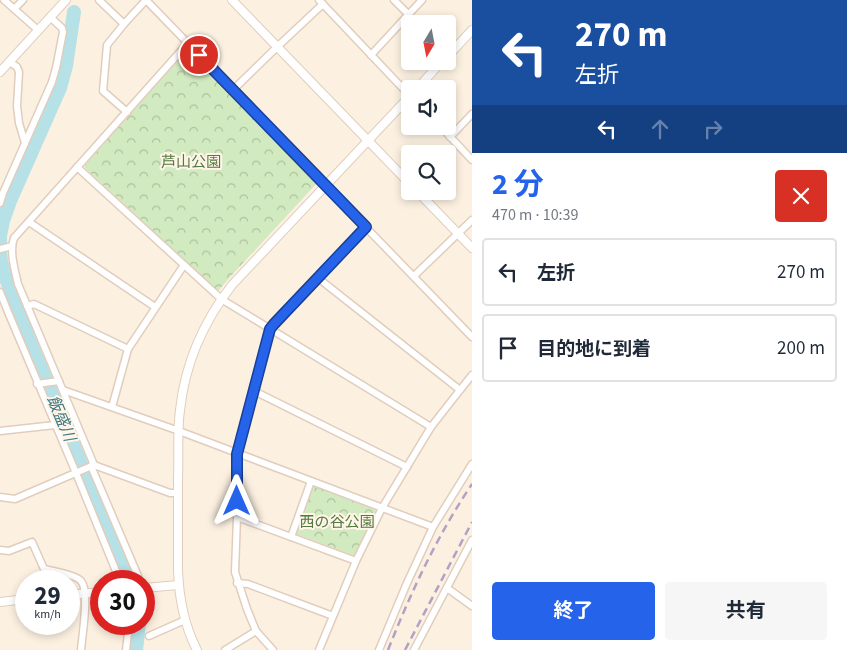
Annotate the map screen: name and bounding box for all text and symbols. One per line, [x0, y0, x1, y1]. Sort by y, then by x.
text: 270 m [575, 10, 667, 60]
north arrow [401, 15, 456, 70]
map controls [401, 15, 456, 200]
icon: left [492, 20, 557, 85]
pin [178, 34, 220, 76]
icon: arrive [185, 41, 213, 69]
text: 左折 [575, 59, 619, 91]
button: sound [401, 80, 456, 135]
icon: left [593, 115, 621, 143]
icon: ahead [646, 115, 674, 143]
icon: right [699, 115, 727, 143]
button: search [401, 145, 456, 200]
park label: 芦山公園 [161, 152, 221, 173]
text: 2 分 [492, 163, 544, 206]
button: close [775, 170, 827, 222]
text: 470 m · 10:39 [492, 204, 579, 226]
icon: left [494, 258, 522, 286]
text: 270 m [777, 259, 825, 286]
text: 左折 [537, 260, 575, 287]
icon: arrive [494, 334, 522, 362]
text: 200 m [777, 335, 825, 362]
text: 目的地に到着 [537, 336, 651, 363]
water label: 飯盛川 [42, 392, 81, 447]
position arrow [210, 474, 262, 526]
park label: 西の谷公園 [299, 512, 375, 533]
speed limit sign: 30 [90, 570, 155, 635]
text: 29 [34, 578, 61, 614]
button: 終了 [492, 582, 655, 640]
button: 共有 [665, 582, 827, 640]
text: km/h [34, 606, 61, 623]

